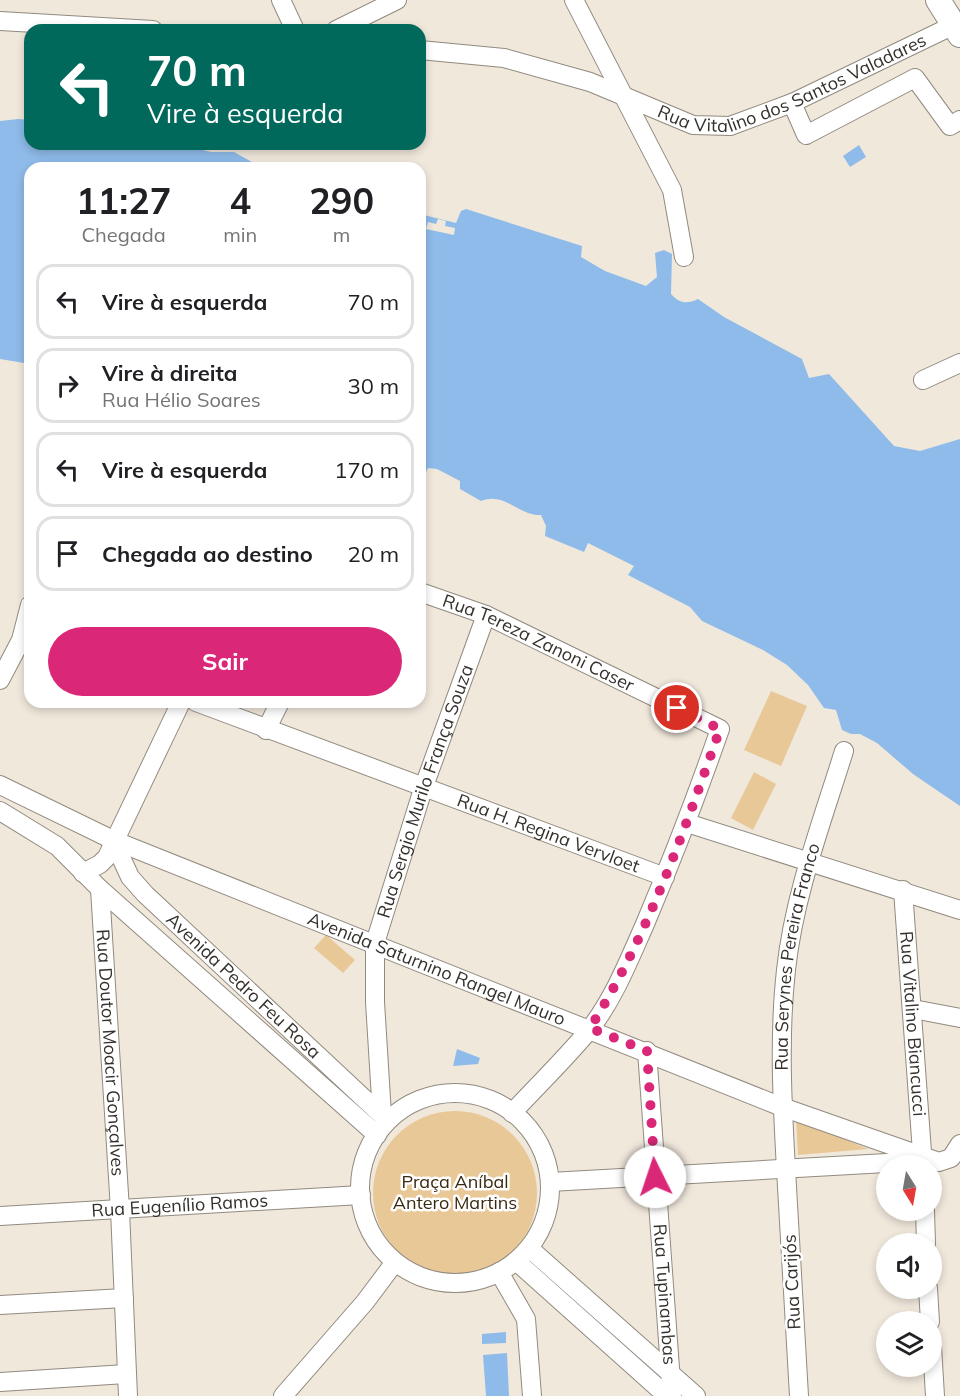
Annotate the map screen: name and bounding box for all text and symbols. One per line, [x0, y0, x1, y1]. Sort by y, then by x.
street label: Rua Vitalino dos Santos Valadares [654, 28, 930, 137]
text: 70 m [147, 44, 247, 97]
icon: left [48, 48, 126, 126]
text: Vire à esquerda [147, 96, 343, 130]
text: 11:27 [76, 178, 171, 223]
text: 4 [229, 178, 251, 223]
text: 290 [309, 178, 374, 223]
text: Chegada [81, 222, 166, 247]
text: min [223, 222, 257, 247]
text: m [333, 222, 350, 247]
icon: left [51, 285, 84, 318]
text: Vire à esquerda [102, 288, 267, 316]
text: 70 m [348, 288, 399, 316]
text: Vire à direita [102, 359, 237, 387]
icon: right [51, 369, 84, 402]
text: 30 m [348, 372, 399, 400]
text: Rua Hélio Soares [102, 387, 261, 412]
icon: left [51, 453, 84, 486]
text: Vire à esquerda [102, 456, 267, 484]
text: 170 m [334, 456, 399, 484]
icon: arrive [51, 537, 84, 570]
text: Chegada ao destino [102, 540, 313, 568]
text: 20 m [348, 540, 399, 568]
street label: Rua Tereza Zanoni Caser [440, 589, 639, 697]
button: Sair [48, 627, 402, 696]
street label: Rua Sergio Murilo França Souza [372, 661, 478, 921]
pin [651, 682, 702, 733]
icon: arrive [660, 691, 693, 724]
street label: Rua H. Regina Vervloet [454, 788, 643, 877]
street label: Rua Serynes Pereira Franco [770, 840, 825, 1071]
street label: Avenida Saturnino Rangel Mauro [304, 907, 569, 1030]
street label: Avenida Pedro Feu Rosa [162, 908, 326, 1063]
street label: Rua Doutor Moacir Gonçalves [92, 928, 130, 1177]
street label: Rua Vitalino Biancucci [895, 930, 931, 1117]
position arrow [623, 1145, 687, 1209]
north arrow [876, 1155, 942, 1221]
map controls [876, 1155, 942, 1377]
park label: Praça Aníbal Antero Martins [393, 1170, 517, 1214]
street label: Rua Eugenílio Ramos [91, 1188, 269, 1222]
street label: Rua Tupinambas [649, 1223, 682, 1366]
button: sound [876, 1233, 942, 1299]
street label: Rua Carijós [778, 1234, 805, 1330]
button: layers [876, 1311, 942, 1377]

